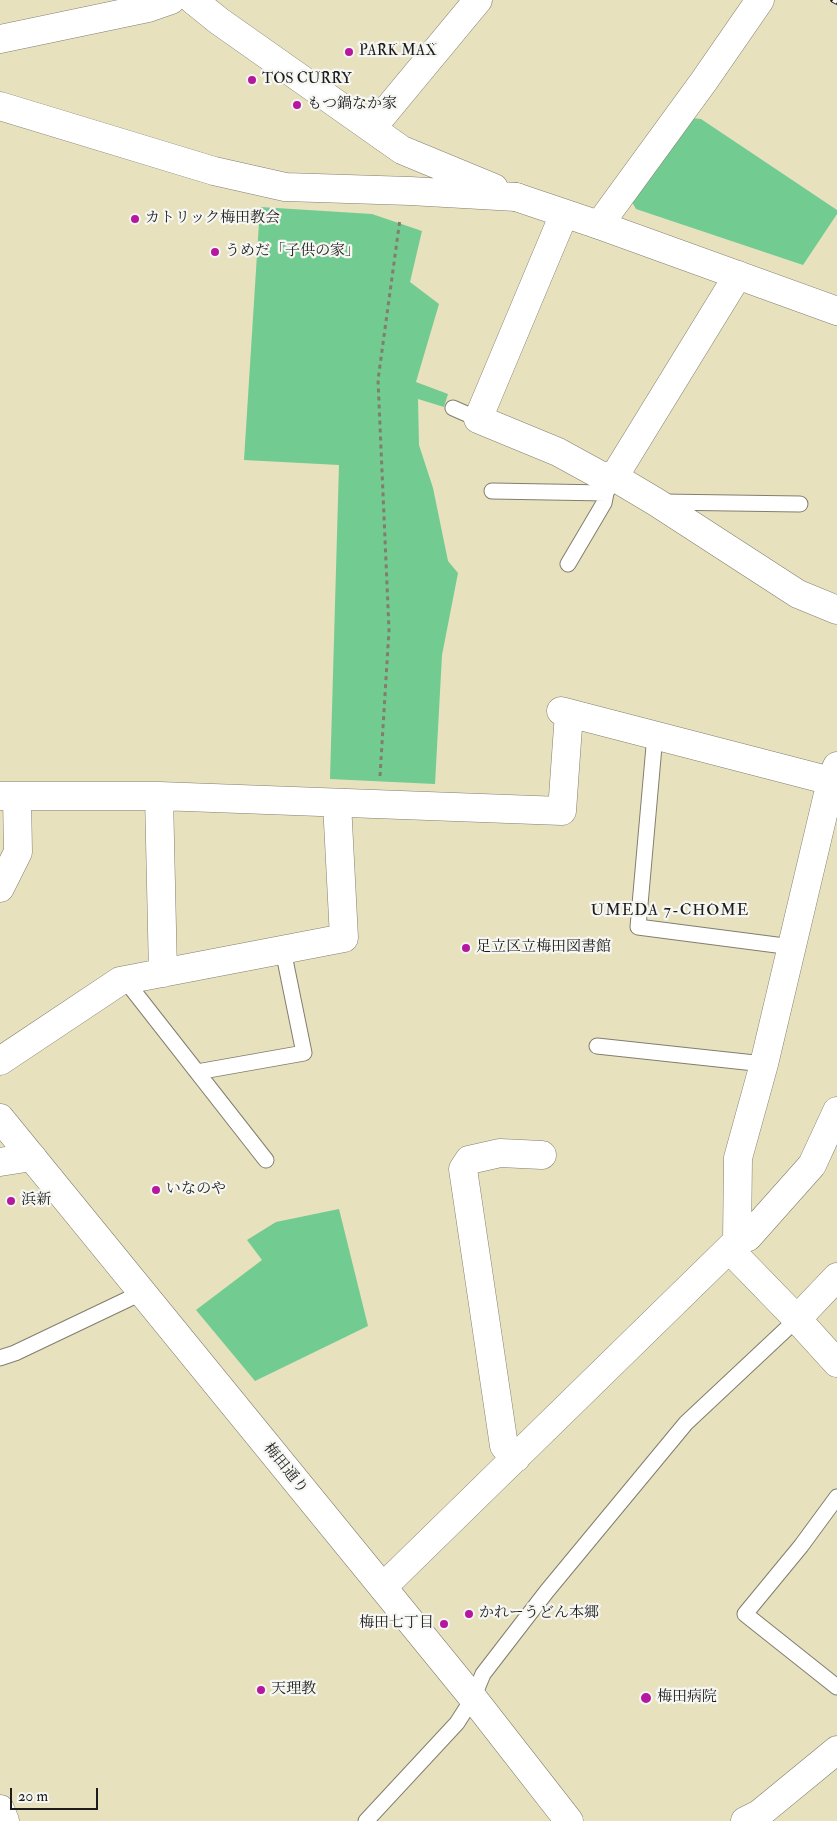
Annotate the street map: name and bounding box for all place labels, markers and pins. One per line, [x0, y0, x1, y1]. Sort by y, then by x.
place label: PARK MAX [359, 43, 437, 61]
marker: PARK MAX [343, 46, 355, 58]
place label: TOS CURRY [262, 71, 352, 89]
marker: TOS CURRY [246, 74, 258, 86]
place label: もつ鍋なか家 [307, 96, 397, 114]
marker: もつ鍋なか家 [291, 99, 303, 111]
place label: カトリック梅田教会 [145, 210, 280, 228]
marker: カトリック梅田教会 [129, 213, 141, 225]
place label: うめだ「子供の家」 [225, 243, 360, 261]
marker: うめだ「子供の家」 [209, 246, 221, 258]
place label: 足立区立梅田図書館 [476, 939, 611, 957]
marker: 足立区立梅田図書館 [460, 942, 472, 954]
place label: いなのや [166, 1181, 226, 1199]
marker: いなのや [150, 1184, 162, 1196]
place label: 浜新 [21, 1192, 51, 1210]
marker: 浜新 [5, 1195, 17, 1207]
place label: かれーうどん本郷 [479, 1605, 599, 1623]
marker: かれーうどん本郷 [463, 1608, 475, 1620]
place label: 梅田七丁目 [359, 1615, 434, 1633]
marker: 梅田七丁目 [438, 1618, 450, 1630]
place label: 天理教 [271, 1681, 316, 1699]
marker: 天理教 [255, 1684, 267, 1696]
place label: 梅田病院 [657, 1689, 717, 1707]
marker: 梅田病院 [639, 1691, 653, 1705]

